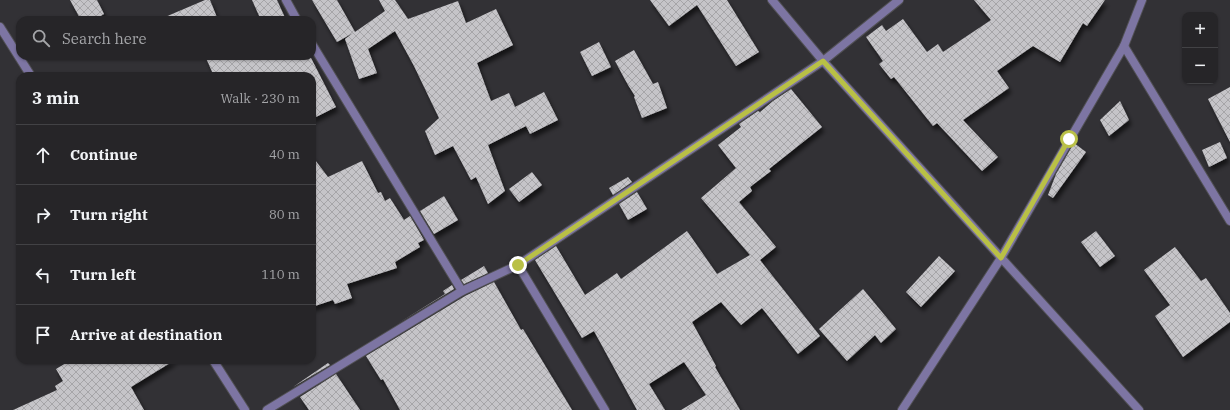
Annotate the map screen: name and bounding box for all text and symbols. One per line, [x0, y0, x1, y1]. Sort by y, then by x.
map controls [1182, 12, 1218, 84]
button: + [1182, 12, 1218, 48]
search box [16, 16, 316, 60]
icon: search [30, 27, 52, 49]
text: Search here [62, 29, 147, 48]
button: − [1182, 48, 1218, 84]
text: 3 min [32, 87, 80, 109]
text: Walk · 230 m [221, 90, 300, 107]
route start [1060, 130, 1078, 148]
icon: ahead [32, 144, 54, 166]
text: Continue [70, 145, 137, 164]
text: 40 m [269, 146, 300, 163]
icon: right [32, 204, 54, 226]
text: Turn right [70, 205, 148, 224]
text: 80 m [269, 206, 300, 223]
route end [509, 256, 527, 274]
icon: left [32, 264, 54, 286]
text: Turn left [70, 265, 136, 284]
text: 110 m [261, 266, 300, 283]
icon: arrive [32, 324, 54, 346]
text: Arrive at destination [70, 325, 222, 344]

